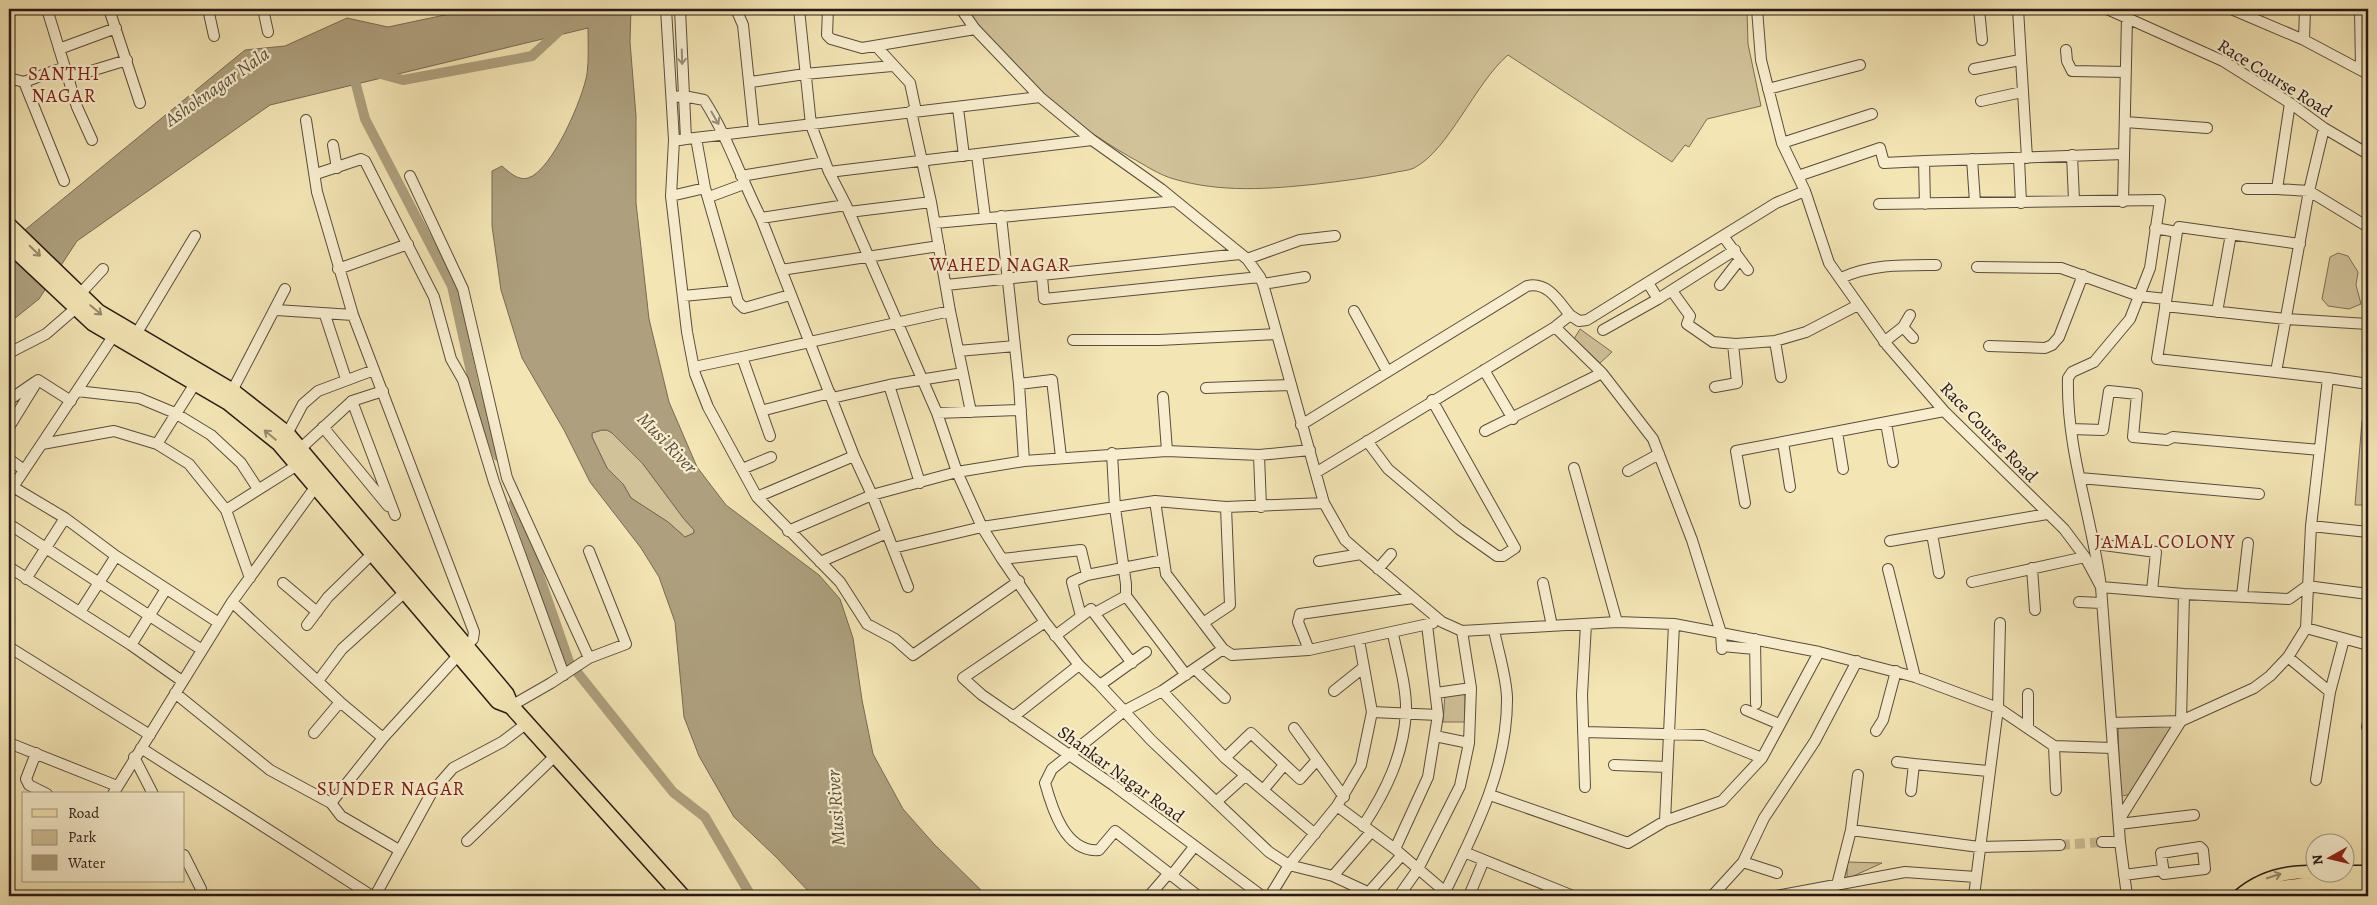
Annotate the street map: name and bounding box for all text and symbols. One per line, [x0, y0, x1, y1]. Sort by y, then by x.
street label: Race Course Road [2213, 33, 2337, 123]
water label: Ashoknagar Nala [158, 41, 275, 133]
one-way arrow [678, 49, 687, 65]
district label: SANTHI NAGAR [28, 61, 100, 109]
one-way arrow [711, 111, 721, 125]
one-way arrow [28, 245, 41, 257]
district label: WAHED NAGAR [928, 252, 1071, 278]
one-way arrow [89, 304, 102, 315]
street label: Race Course Road [1935, 377, 2043, 488]
water label: Musi River [631, 407, 704, 480]
one-way arrow [264, 430, 277, 441]
district label: JAMAL COLONY [2094, 529, 2236, 555]
street label: Shankar Nagar Road [1053, 720, 1189, 828]
water label: Musi River [820, 768, 852, 847]
district label: SUNDER NAGAR [317, 776, 465, 802]
legend [22, 792, 185, 882]
text: Road [68, 803, 100, 823]
text: Park [68, 827, 97, 847]
north arrow [2304, 832, 2354, 882]
text: Water [67, 853, 105, 873]
text: N [2308, 853, 2328, 866]
one-way arrow [2266, 871, 2282, 881]

